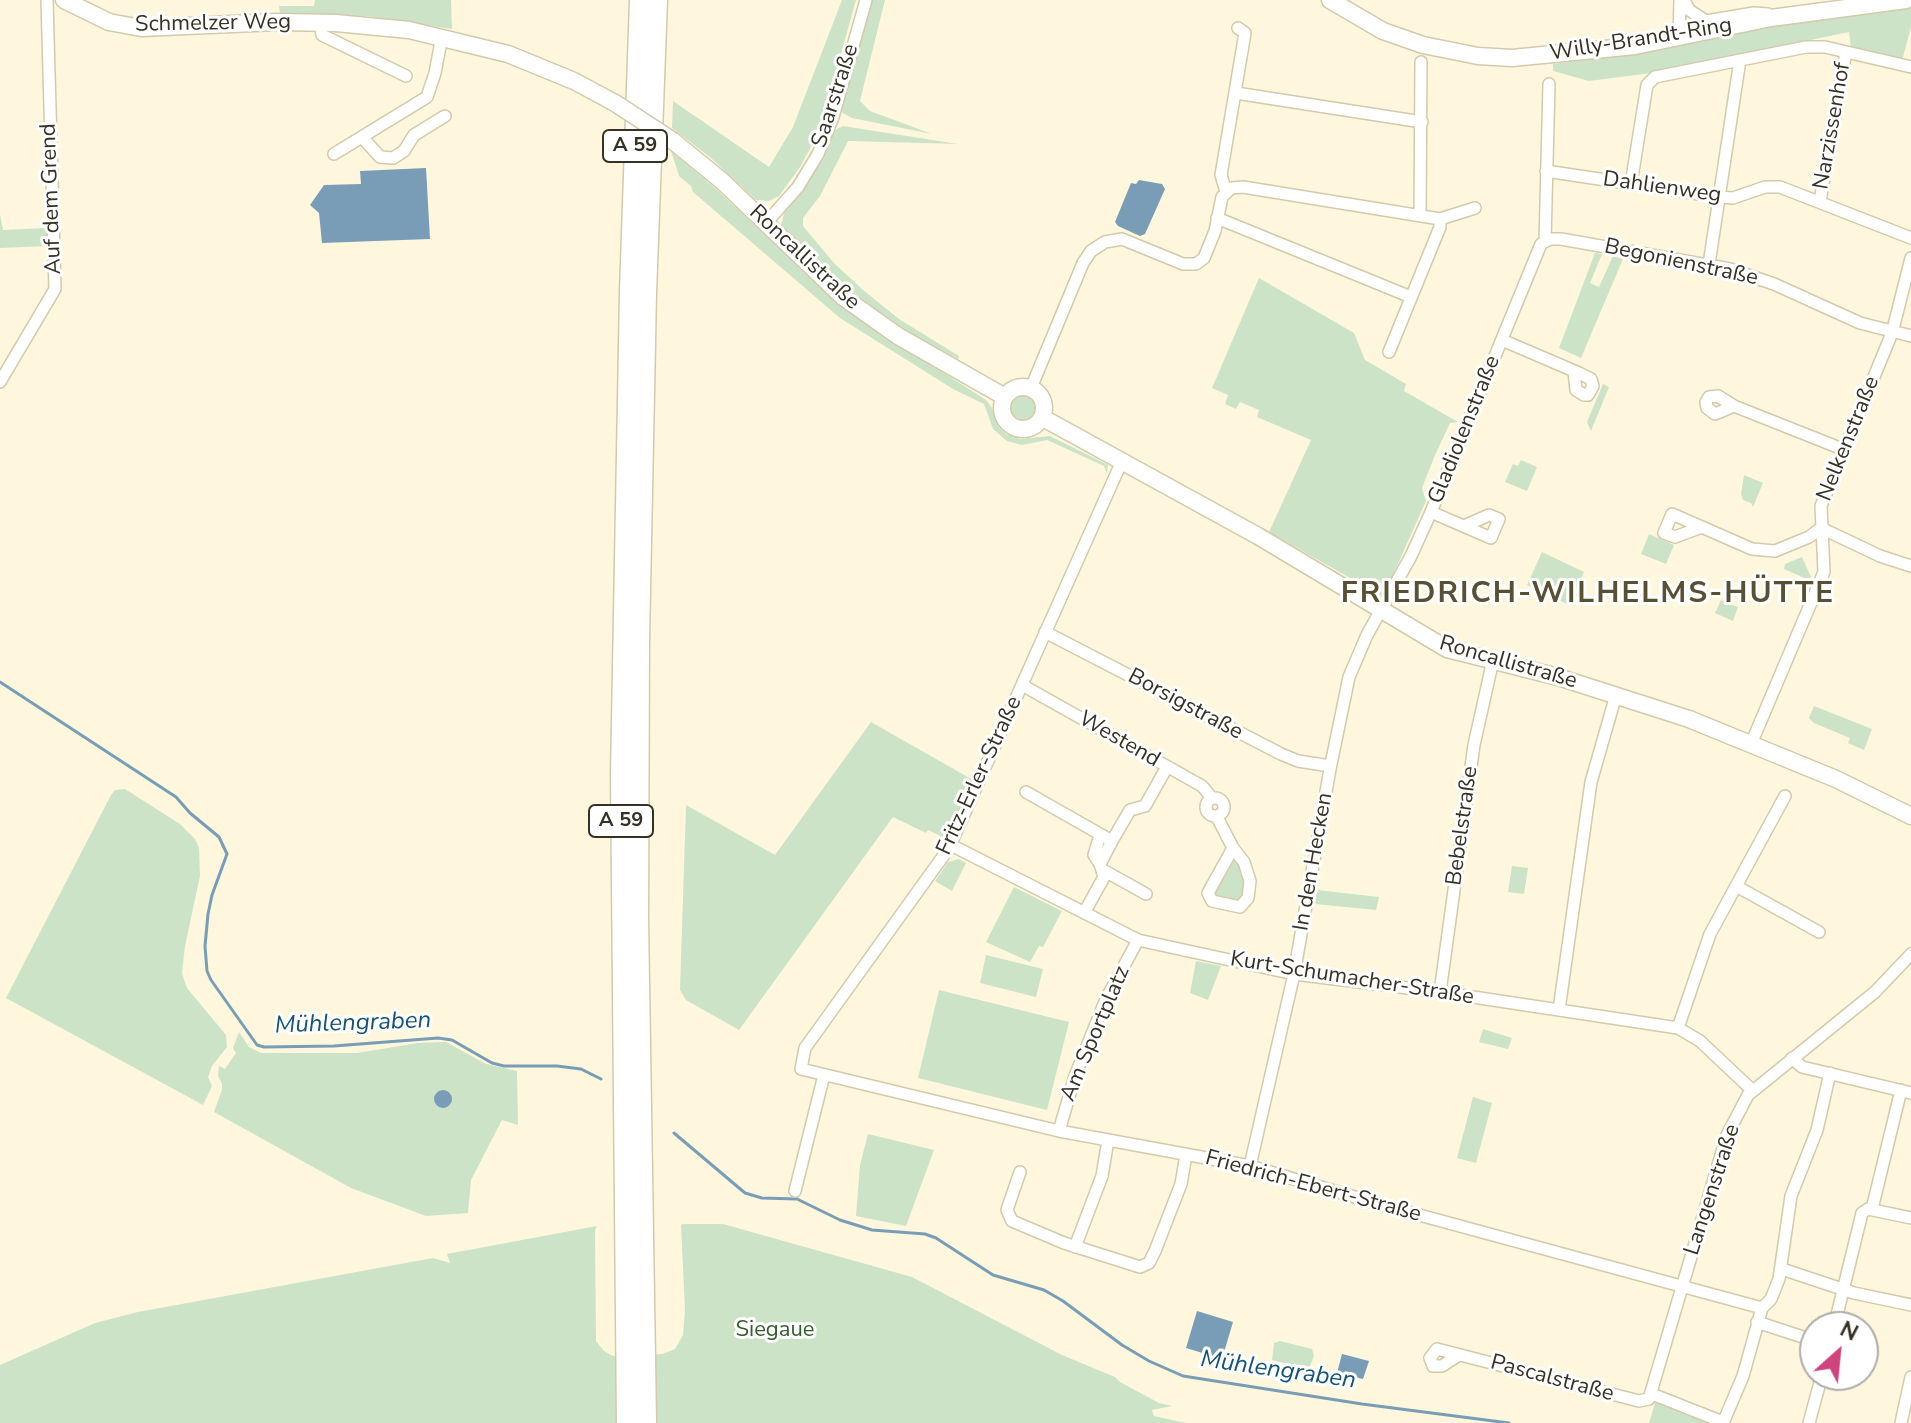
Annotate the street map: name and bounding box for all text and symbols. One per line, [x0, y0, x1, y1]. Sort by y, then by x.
street label: Schmelzer Weg [135, 9, 291, 39]
street label: Willy-Brandt-Ring [1548, 13, 1734, 67]
street label: Saarstraße [807, 41, 865, 151]
street label: Narzissenhof [1809, 60, 1857, 192]
street label: Auf dem Grend [36, 123, 68, 275]
road number: A 59 [603, 130, 667, 162]
street label: Dahlienweg [1601, 167, 1723, 209]
street label: Roncallistraße [743, 200, 865, 316]
street label: Begonienstraße [1602, 234, 1760, 292]
street label: Gladiolenstraße [1423, 352, 1507, 508]
street label: Nelkenstraße [1812, 373, 1886, 505]
district label: FRIEDRICH-WILHELMS-HÜTTE [1341, 577, 1835, 613]
street label: Roncallistraße [1436, 631, 1580, 695]
street label: Borsigstraße [1123, 664, 1247, 746]
street label: Fritz-Erler-Straße [932, 692, 1028, 860]
street label: Westend [1074, 706, 1164, 774]
street label: Bebelstraße [1442, 765, 1484, 887]
street label: In den Hecken [1289, 791, 1339, 933]
road number: A 59 [589, 805, 653, 837]
street label: Kurt-Schumacher-Straße [1228, 947, 1476, 1011]
street label: Am Sportplatz [1056, 962, 1136, 1106]
water label: Mühlengraben [274, 1007, 432, 1041]
street label: Langenstraße [1679, 1121, 1747, 1259]
street label: Friedrich-Ebert-Straße [1202, 1145, 1424, 1229]
north arrow [1799, 1311, 1879, 1391]
text: N [1835, 1314, 1863, 1349]
park label: Siegaue [736, 1318, 814, 1344]
water label: Mühlengraben [1198, 1346, 1358, 1396]
street label: Pascalstraße [1487, 1350, 1617, 1408]

